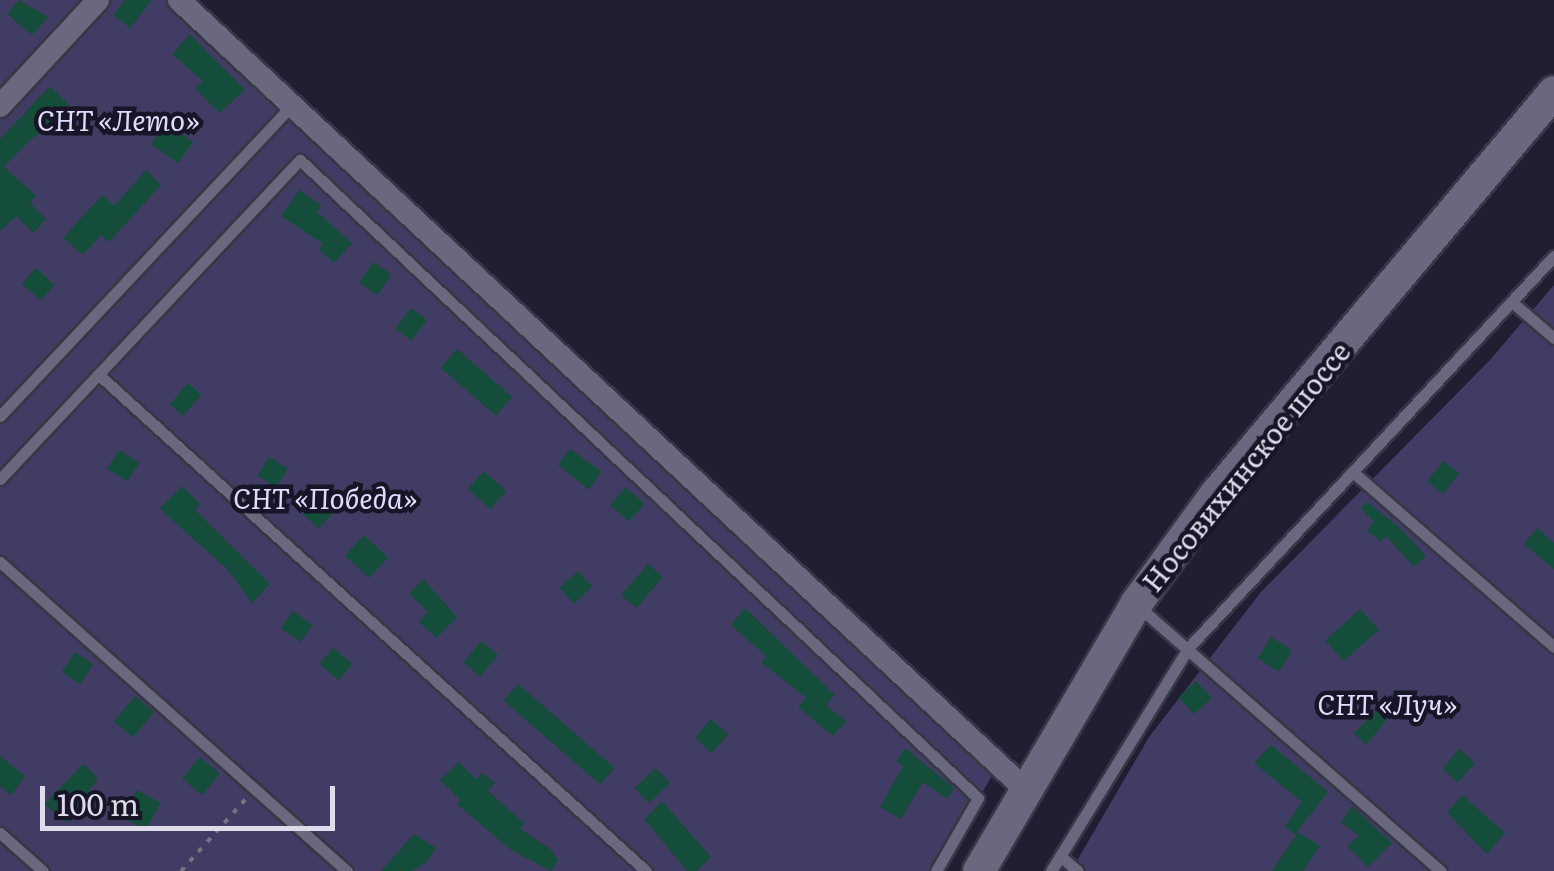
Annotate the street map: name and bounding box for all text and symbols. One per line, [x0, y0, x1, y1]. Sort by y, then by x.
park label: СНТ «Лето» [37, 102, 199, 136]
street label: Носовихинское шоссе [1134, 335, 1356, 597]
park label: СНТ «Победа» [233, 480, 417, 514]
park label: СНТ «Луч» [1317, 686, 1457, 720]
scale bar [45, 766, 340, 828]
text: 100 m [57, 781, 139, 825]

